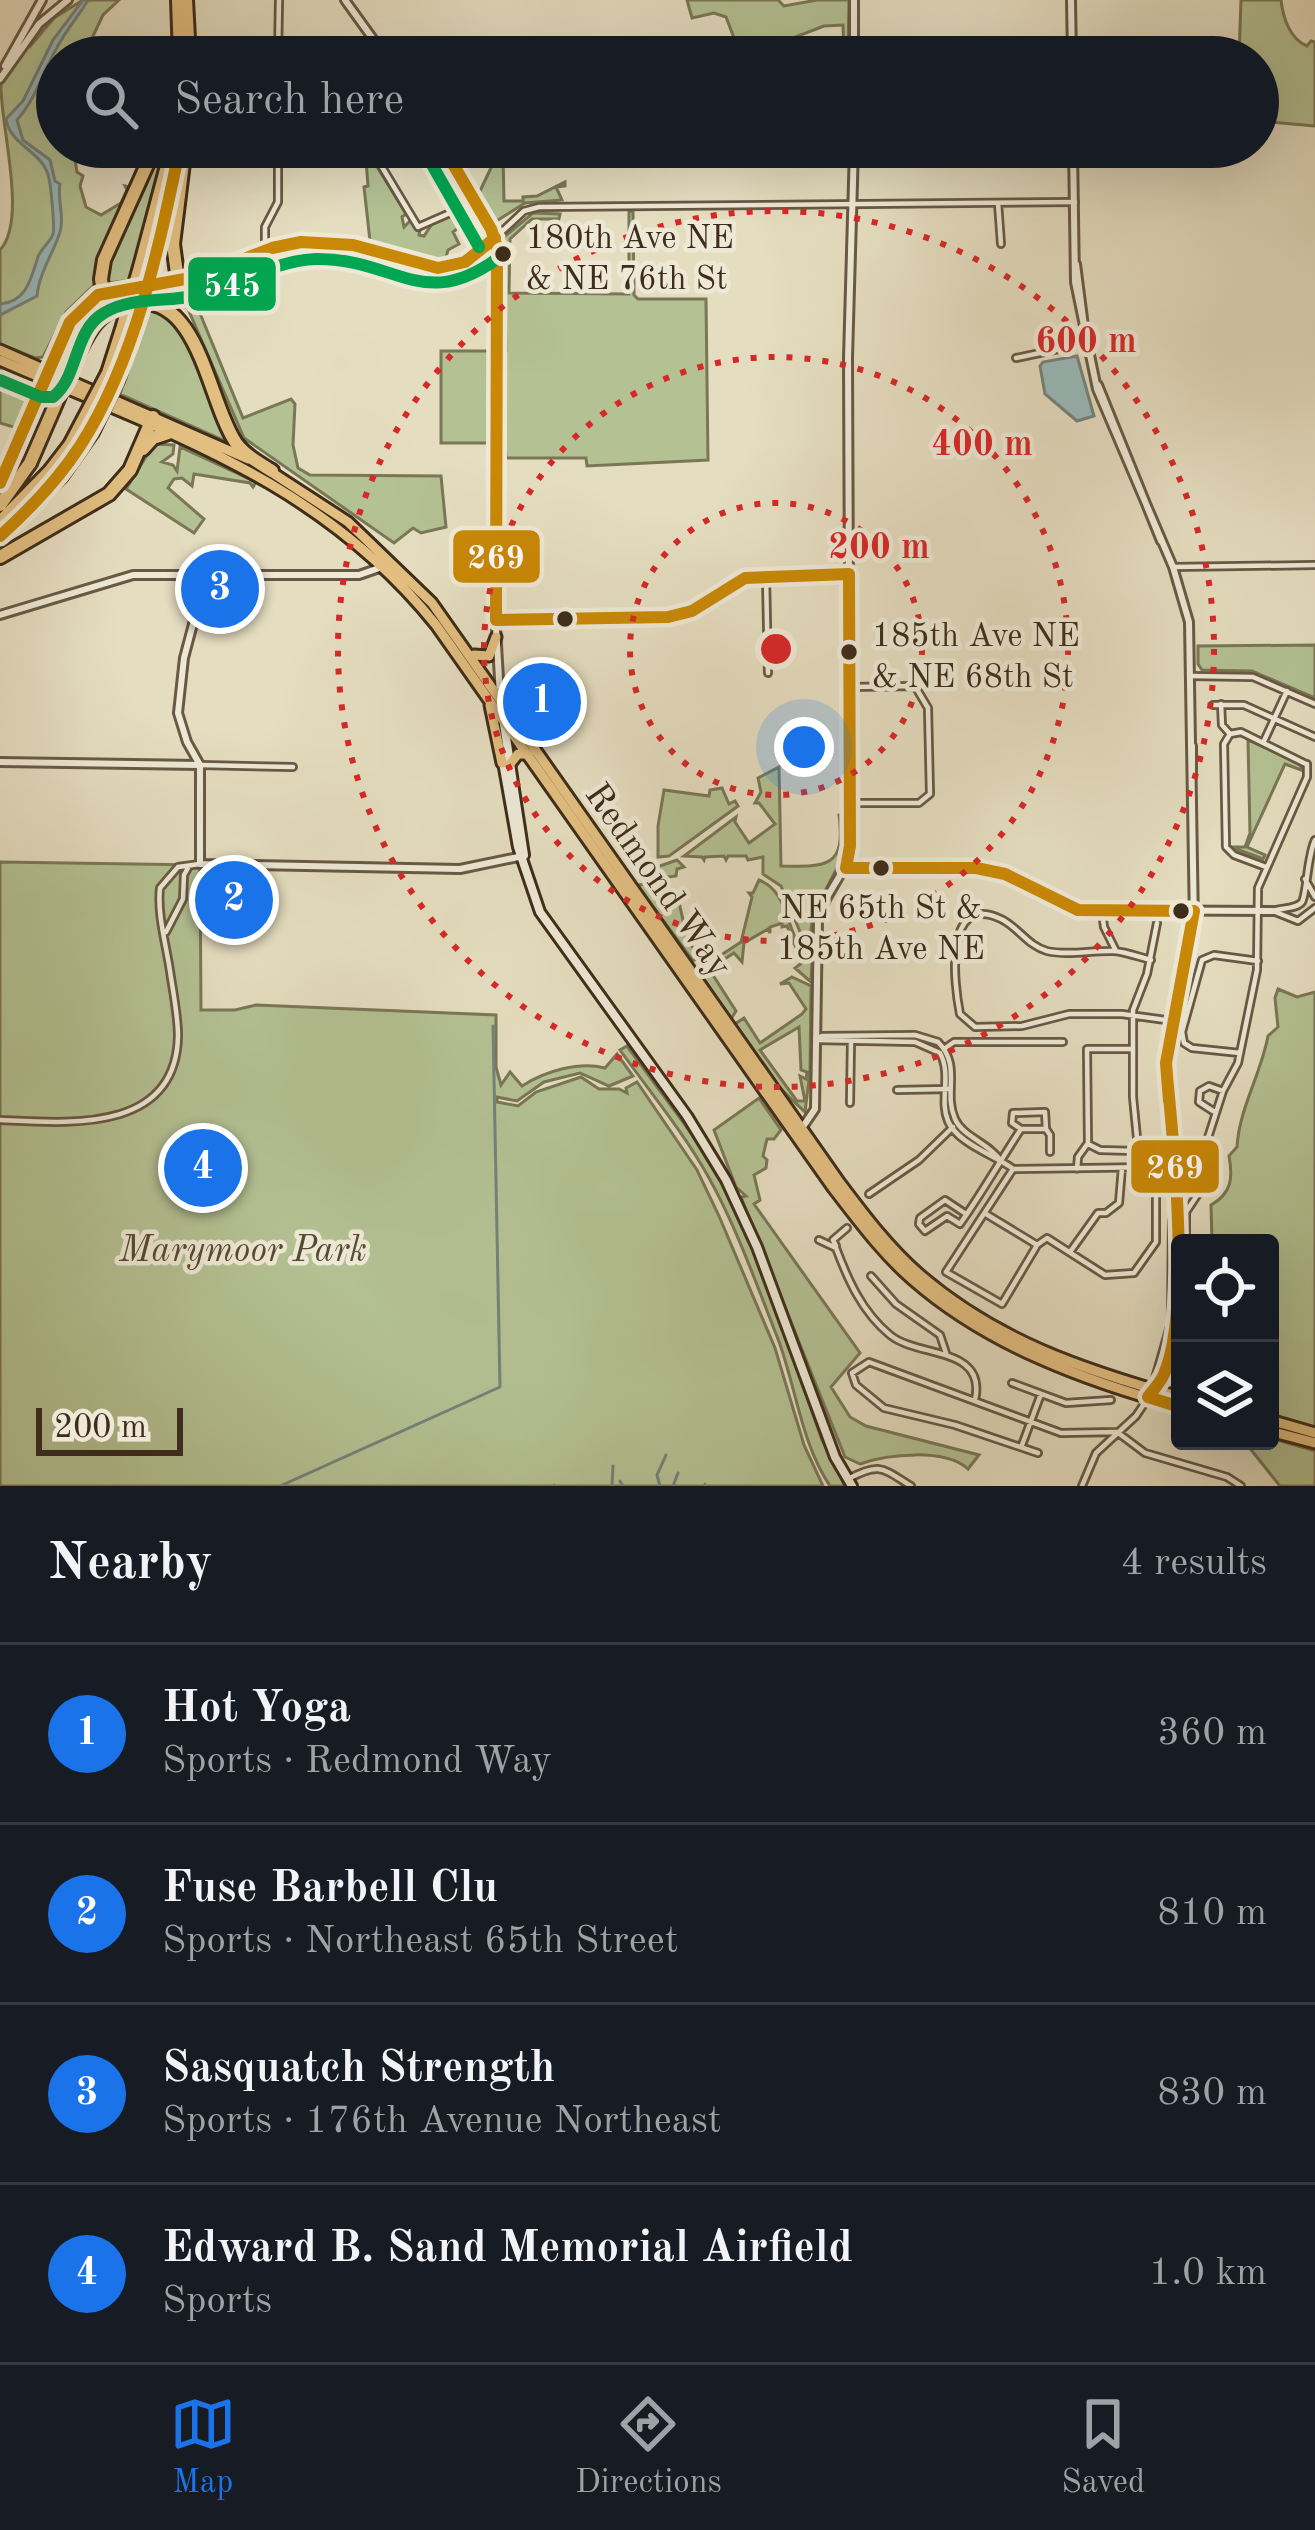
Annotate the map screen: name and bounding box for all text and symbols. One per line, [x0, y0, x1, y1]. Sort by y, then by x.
search box [36, 36, 1279, 168]
icon: search [78, 69, 144, 135]
text: Search here [174, 79, 404, 124]
place label: 180th Ave NE & NE 76th St [526, 223, 734, 297]
marker: 180th Ave NE & NE 76th St [492, 243, 514, 265]
line badge: 545 [186, 255, 278, 313]
text: 545 [203, 271, 261, 304]
text: 600 m [1035, 325, 1137, 361]
text: 400 m [931, 428, 1033, 464]
line badge: 269 [451, 528, 542, 585]
text: 200 m [828, 531, 930, 567]
text: 269 [467, 543, 525, 576]
pin: 3 [181, 544, 259, 634]
unlabelled marker [554, 608, 576, 630]
place label: 185th Ave NE & NE 68th St [872, 621, 1080, 695]
centre of rings [755, 628, 797, 670]
marker: 185th Ave NE & NE 68th St [838, 641, 860, 663]
pin: 1 [503, 657, 581, 747]
your location [774, 717, 834, 777]
street label: Redmond Way [577, 778, 737, 985]
pin: 2 [195, 855, 273, 945]
marker: NE 65th St & 185th Ave NE [870, 857, 892, 879]
place label: NE 65th St & 185th Ave NE [777, 893, 985, 967]
unlabelled marker [1170, 900, 1192, 922]
pin: 4 [164, 1123, 242, 1213]
line badge: 269 [1129, 1138, 1221, 1195]
text: 269 [1146, 1153, 1204, 1186]
park label: Marymoor Park [118, 1234, 367, 1270]
map controls [1171, 1234, 1279, 1450]
button: locate [1171, 1234, 1279, 1342]
button: layers [1171, 1342, 1279, 1450]
scale bar [36, 1402, 183, 1455]
text: 200 m [54, 1412, 147, 1445]
text: Nearby [48, 1539, 213, 1590]
text: 4 results [1121, 1544, 1267, 1583]
text: Hot Yoga [162, 1687, 351, 1732]
text: 1 [76, 1714, 98, 1753]
text: 360 m [1157, 1714, 1267, 1753]
text: Sports · Redmond Way [162, 1742, 552, 1781]
text: Fuse Barbell Clu [162, 1867, 498, 1912]
text: 2 [76, 1894, 98, 1933]
text: 810 m [1157, 1894, 1267, 1933]
text: Sports · Northeast 65th Street [162, 1922, 678, 1961]
text: Sasquatch Strength [162, 2047, 555, 2092]
text: 3 [76, 2074, 98, 2113]
text: 830 m [1157, 2074, 1267, 2113]
text: Sports · 176th Avenue Northeast [162, 2102, 722, 2141]
text: Edward B. Sand Memorial Airfield [162, 2227, 853, 2272]
text: 4 [76, 2254, 98, 2293]
text: 1.0 km [1149, 2254, 1267, 2293]
text: Sports [162, 2282, 272, 2321]
tab: Map [170, 2391, 236, 2504]
tab: Directions [575, 2391, 722, 2504]
tab: Saved [1061, 2391, 1145, 2504]

